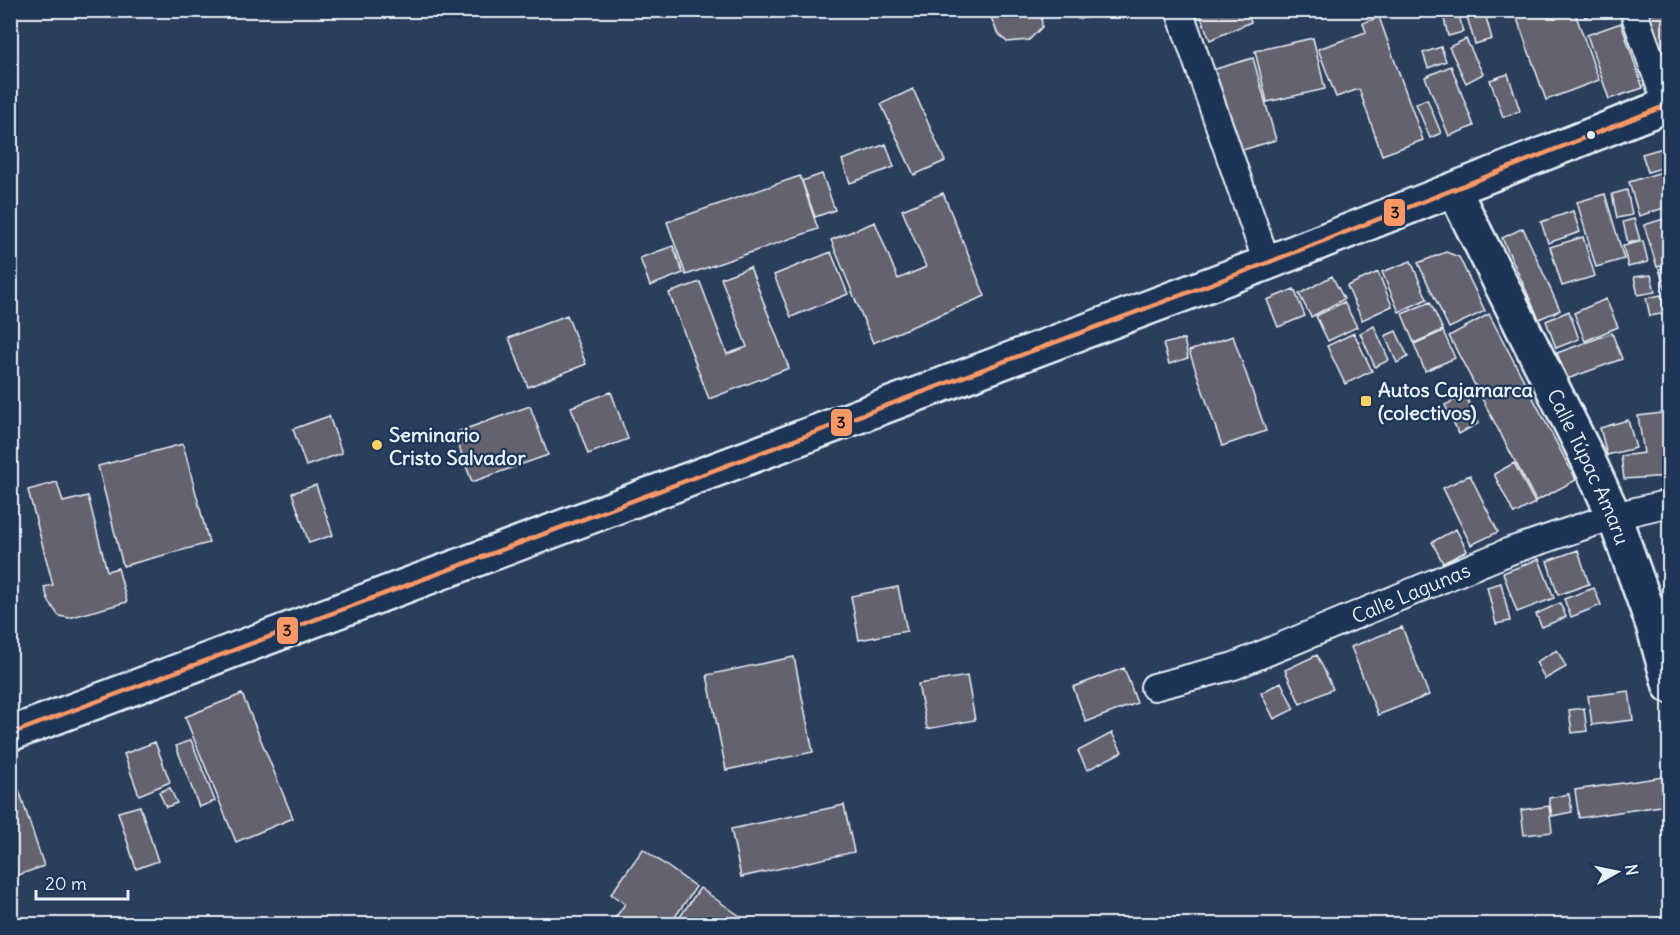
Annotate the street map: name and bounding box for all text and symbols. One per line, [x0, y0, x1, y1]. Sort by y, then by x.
unlabelled marker [1585, 129, 1597, 141]
line badge: 3 [1383, 198, 1406, 227]
text: 3 [1390, 202, 1400, 222]
place label: Autos Cajamarca (colectivos) [1378, 377, 1534, 425]
street label: Calle Túpac Amaru [1542, 384, 1636, 548]
marker: Autos Cajamarca (colectivos) [1359, 394, 1373, 408]
line badge: 3 [830, 408, 853, 437]
text: 3 [836, 412, 846, 432]
place label: Seminario Cristo Salvador [389, 422, 526, 470]
marker: Seminario Cristo Salvador [370, 438, 384, 452]
street label: Calle Lagunas [1348, 557, 1474, 628]
line badge: 3 [276, 616, 299, 645]
text: 3 [282, 620, 292, 640]
north arrow [1587, 842, 1647, 902]
scale bar [36, 863, 128, 901]
text: N [1621, 863, 1643, 877]
text: 20 m [45, 872, 87, 895]

